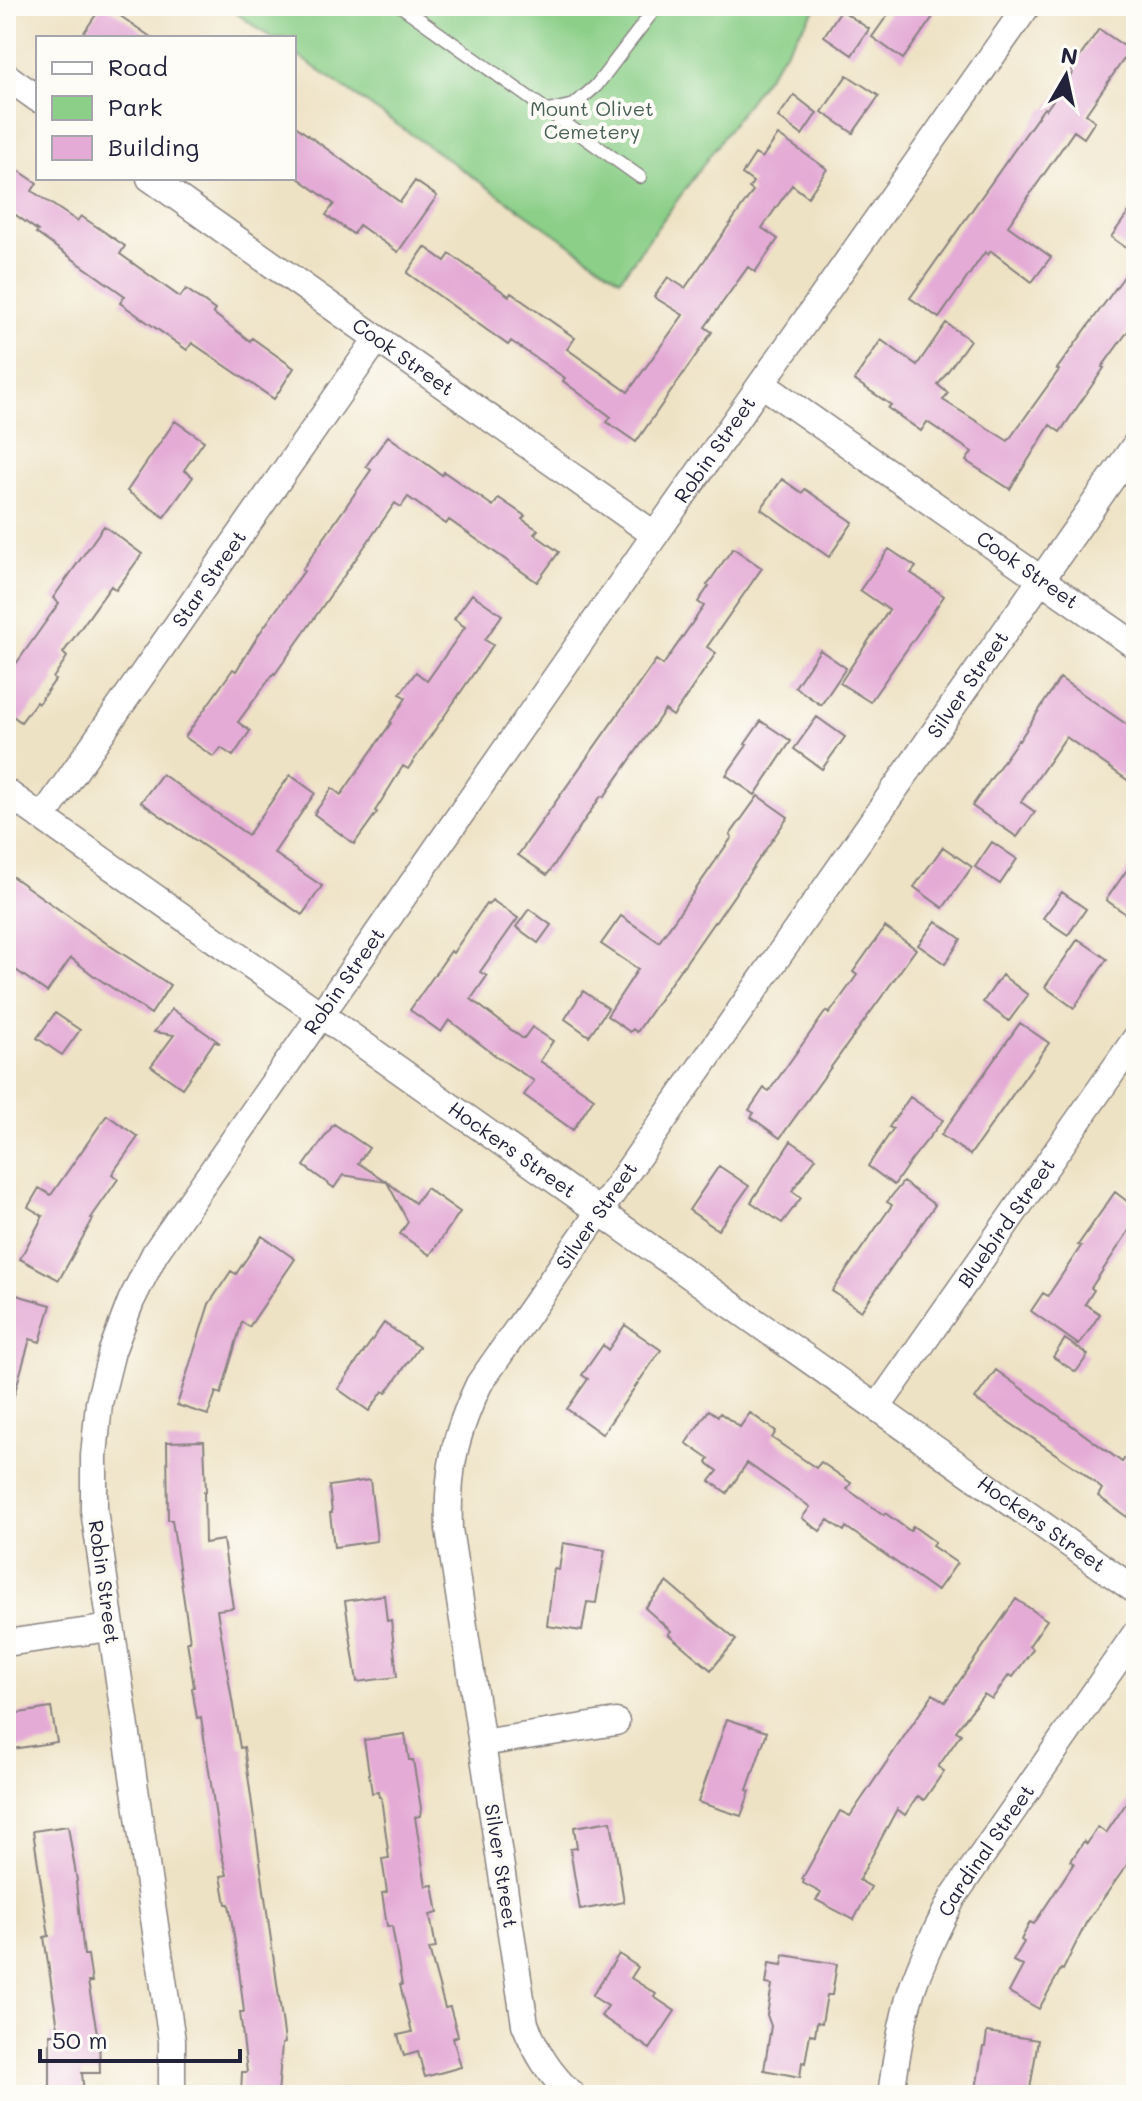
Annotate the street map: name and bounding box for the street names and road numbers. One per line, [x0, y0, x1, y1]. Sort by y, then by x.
street label: Cook Street [348, 311, 460, 401]
street label: Robin Street [668, 391, 761, 508]
street label: Cook Street [972, 524, 1084, 614]
street label: Star Street [166, 525, 251, 632]
street label: Silver Street [920, 625, 1014, 743]
street label: Robin Street [297, 922, 390, 1039]
street label: Hockers Street [444, 1095, 582, 1203]
street label: Bluebird Street [951, 1152, 1060, 1292]
street label: Silver Street [549, 1156, 643, 1274]
street label: Hockers Street [973, 1469, 1111, 1577]
street label: Robin Street [83, 1518, 127, 1645]
street label: Cardinal Street [931, 1779, 1039, 1920]
street label: Silver Street [479, 1802, 525, 1930]

